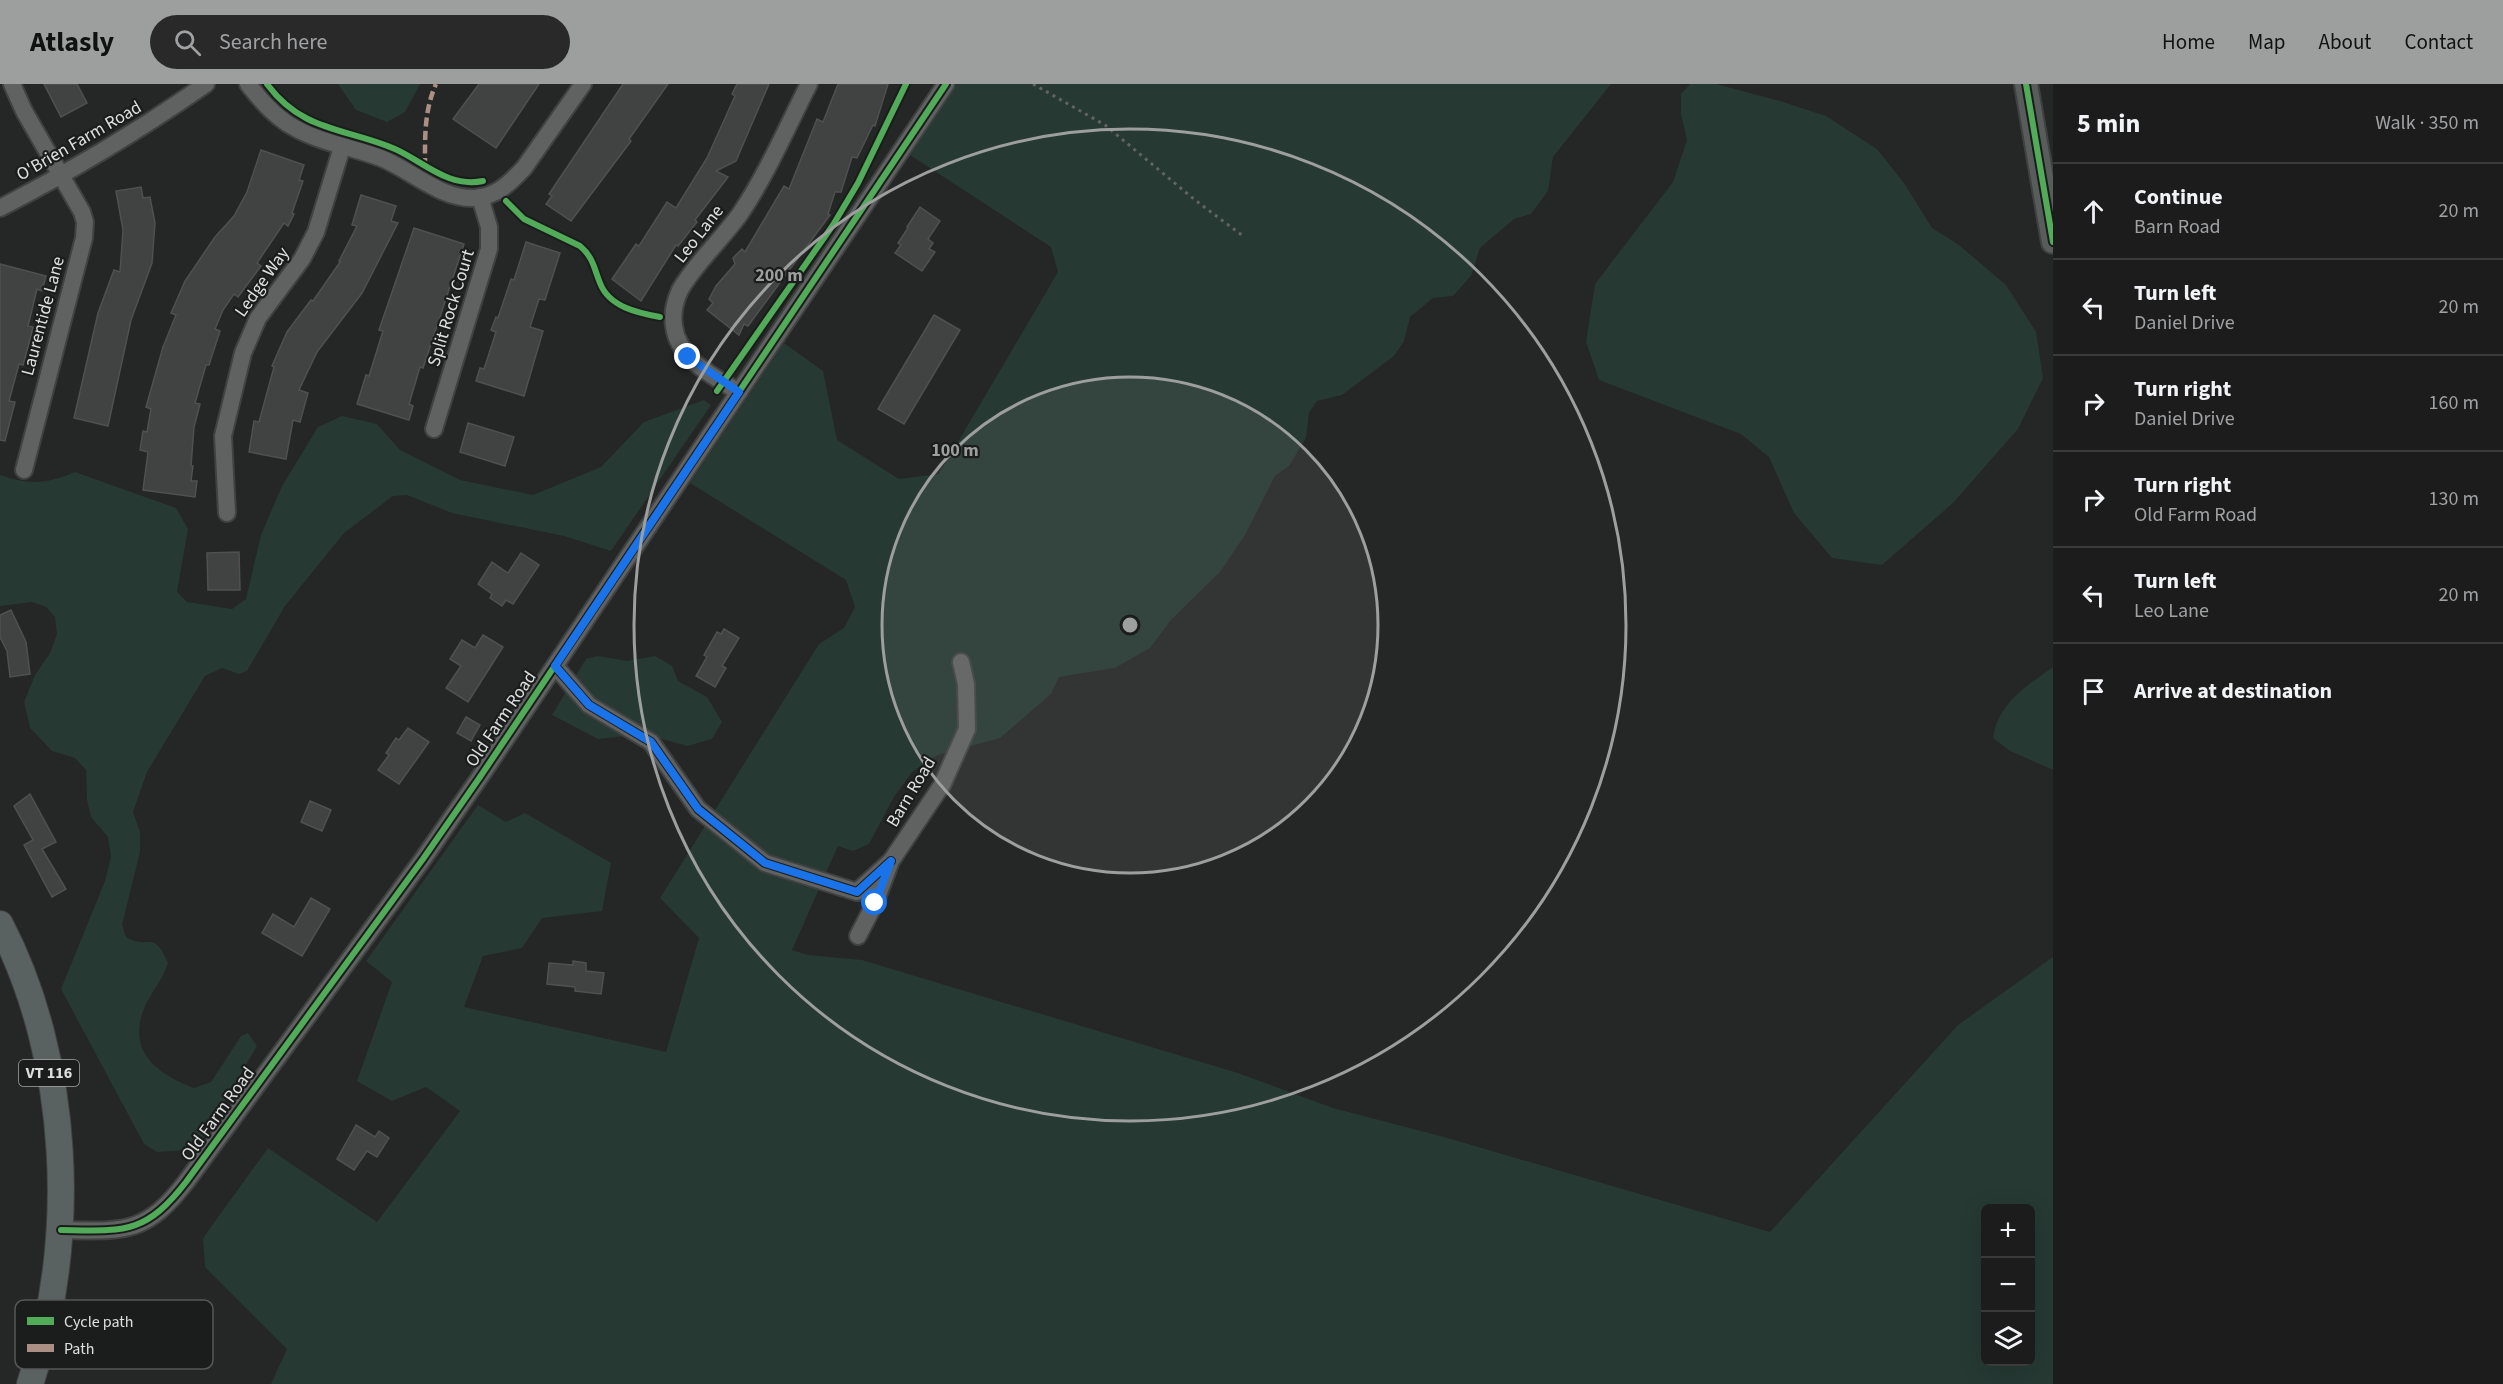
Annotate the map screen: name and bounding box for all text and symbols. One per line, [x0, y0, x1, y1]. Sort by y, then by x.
search box [150, 15, 570, 69]
text: Atlasly [30, 22, 114, 62]
icon: search [171, 26, 204, 59]
text: Search here [219, 26, 328, 58]
text: Home [2162, 27, 2215, 57]
text: Map [2248, 27, 2286, 57]
text: About [2319, 27, 2371, 57]
text: Contact [2404, 27, 2473, 57]
street label: O'Brien Farm Road [12, 95, 146, 187]
text: 5 min [2077, 105, 2140, 142]
text: Walk · 350 m [2375, 109, 2479, 137]
text: Continue [2134, 181, 2223, 213]
icon: ahead [2077, 195, 2110, 228]
text: 20 m [2439, 197, 2479, 225]
street label: Leo Lane [668, 200, 730, 268]
text: Barn Road [2134, 213, 2221, 241]
street label: Ledge Way [229, 242, 296, 322]
street label: Split Rock Court [421, 246, 481, 370]
street label: Laurentide Lane [15, 254, 71, 378]
text: 200 m [755, 263, 803, 288]
text: Turn left [2134, 277, 2216, 309]
icon: left [2077, 291, 2110, 324]
text: 20 m [2439, 293, 2479, 321]
text: Daniel Drive [2134, 309, 2235, 337]
route end [674, 343, 700, 369]
text: Turn right [2134, 373, 2231, 405]
icon: right [2077, 387, 2110, 420]
text: 160 m [2429, 389, 2479, 417]
text: Daniel Drive [2134, 405, 2235, 433]
text: 100 m [931, 438, 979, 463]
text: Turn right [2134, 469, 2231, 501]
icon: right [2077, 483, 2110, 516]
text: 130 m [2429, 485, 2479, 513]
text: Old Farm Road [2134, 501, 2257, 529]
text: Turn left [2134, 565, 2216, 597]
icon: left [2077, 579, 2110, 612]
text: 20 m [2439, 581, 2479, 609]
text: Leo Lane [2134, 597, 2209, 625]
centre of rings [1120, 615, 1140, 635]
street label: Old Farm Road [460, 666, 542, 772]
icon: arrive [2077, 675, 2110, 708]
text: Arrive at destination [2134, 675, 2332, 707]
street label: Barn Road [880, 752, 942, 832]
route start [861, 889, 887, 915]
road number: VT 116 [19, 1060, 79, 1086]
street label: Old Farm Road [175, 1062, 261, 1166]
map controls [1981, 1204, 2035, 1366]
button: + [1981, 1204, 2035, 1258]
button: − [1981, 1258, 2035, 1312]
legend [15, 1300, 213, 1369]
text: Cycle path [64, 1311, 133, 1333]
button: layers [1981, 1312, 2035, 1366]
text: Path [64, 1338, 94, 1360]

